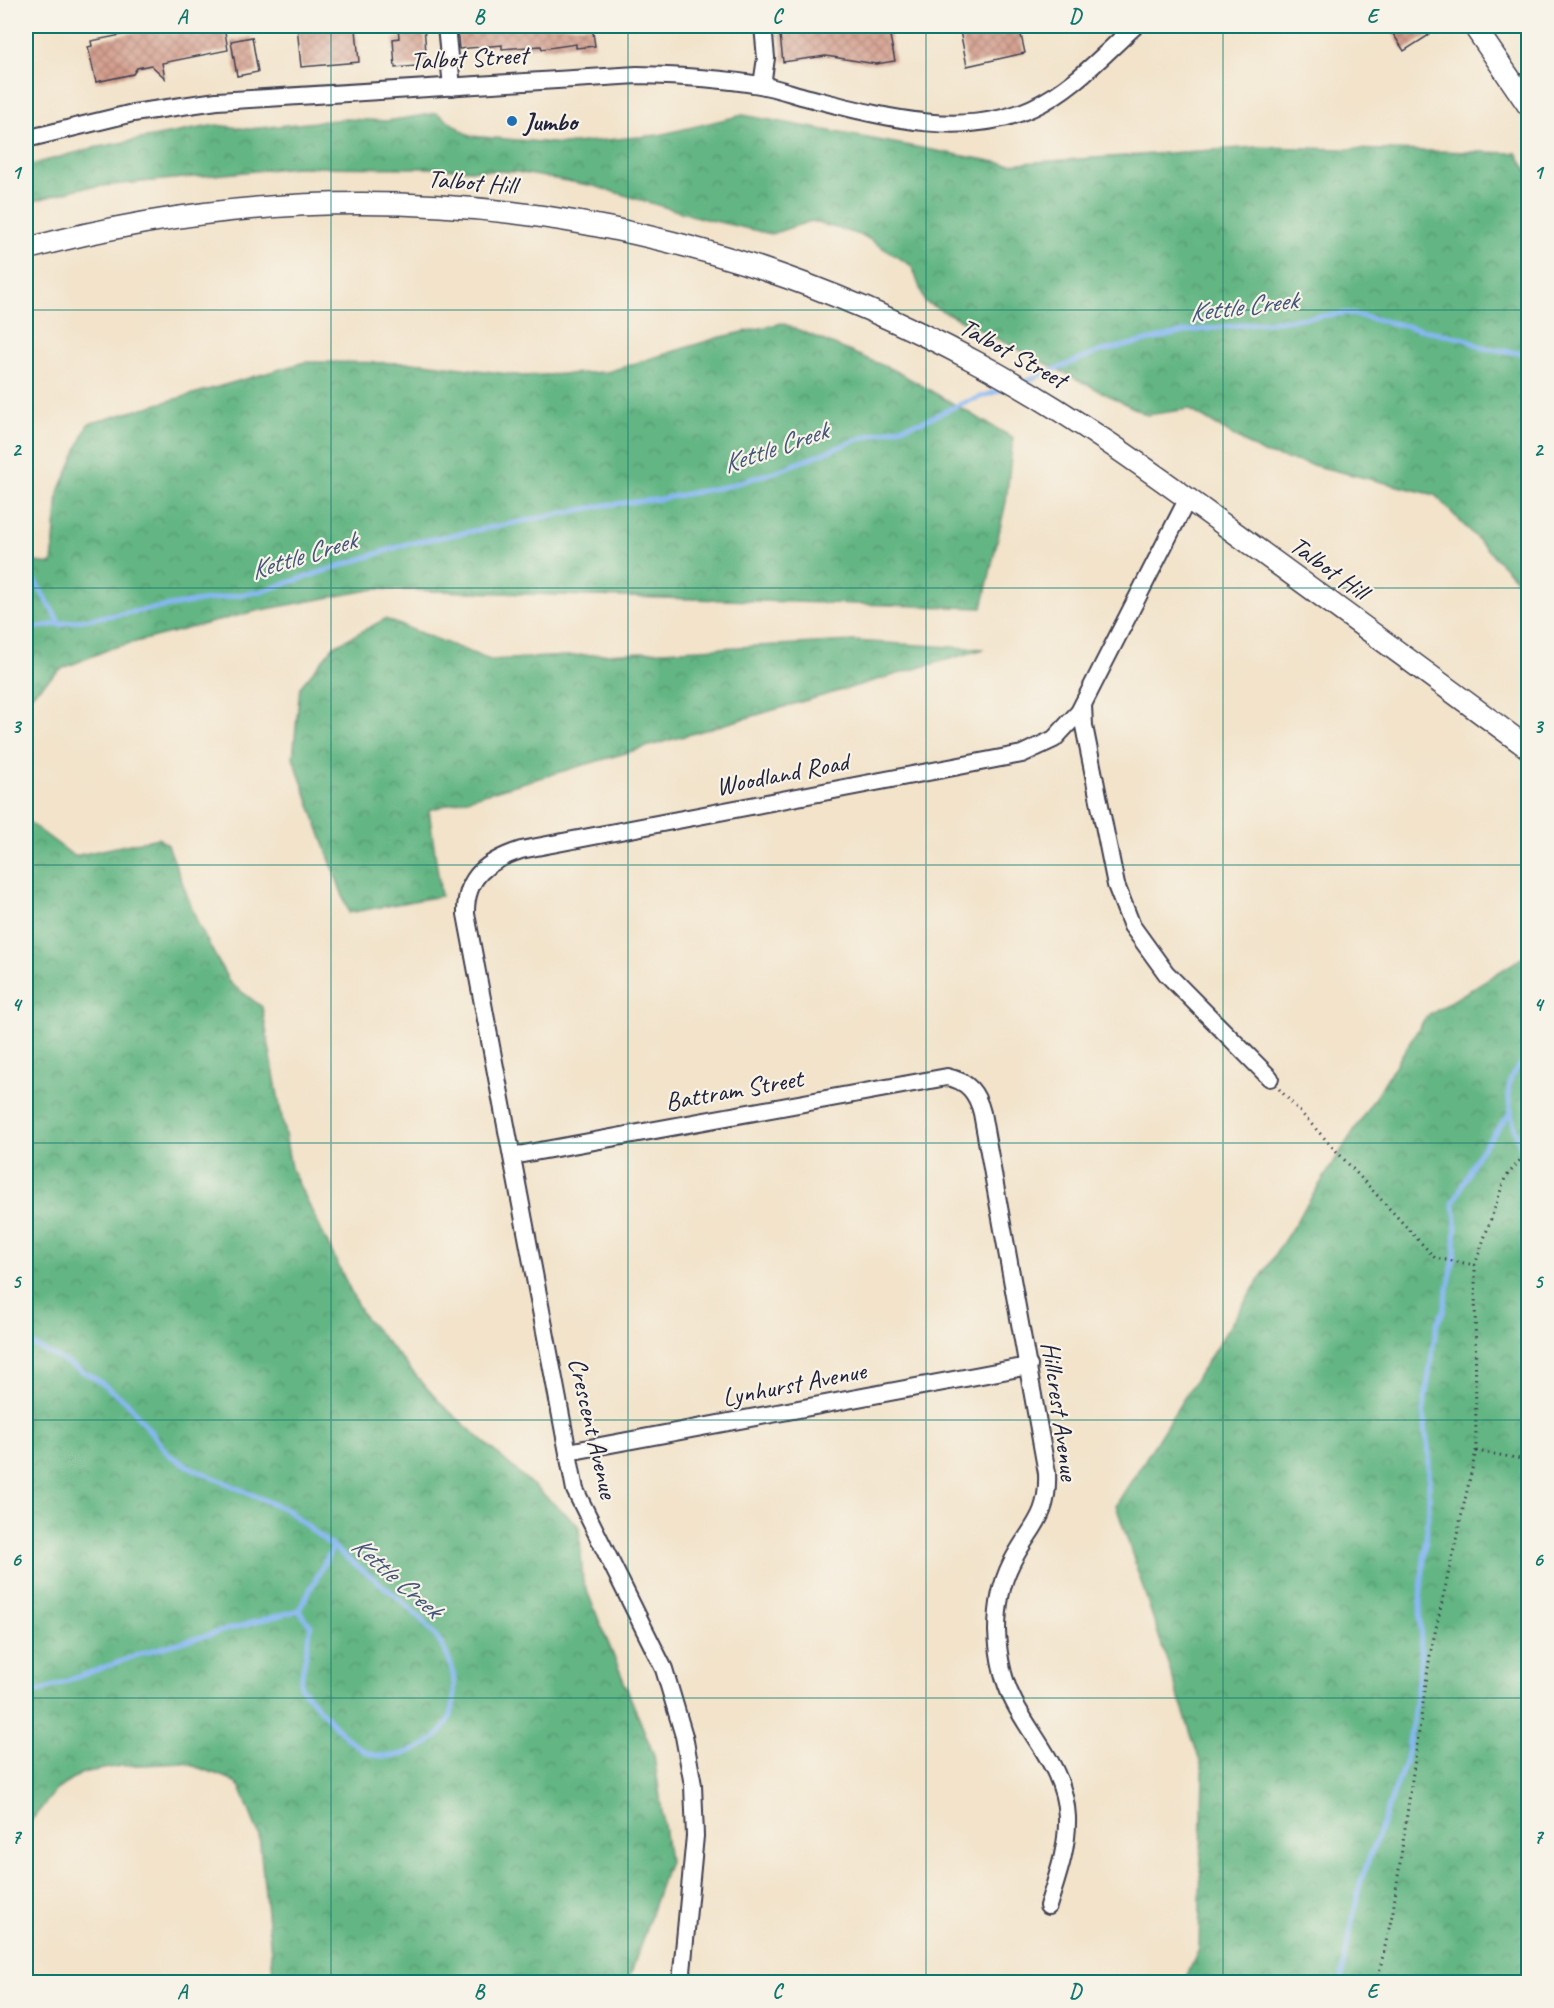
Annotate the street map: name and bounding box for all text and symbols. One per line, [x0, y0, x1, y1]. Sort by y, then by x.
text: A [177, 4, 189, 29]
text: B [474, 4, 486, 29]
text: C [772, 4, 784, 29]
text: D [1069, 4, 1083, 29]
text: E [1367, 4, 1381, 29]
street label: Talbot Street [410, 38, 532, 78]
place label: Jumbo [522, 105, 580, 138]
marker: Jumbo [505, 114, 519, 128]
text: 1 [12, 160, 23, 185]
text: 1 [1534, 160, 1545, 185]
street label: Talbot Hill [426, 162, 522, 203]
water label: Kettle Creek [1187, 282, 1303, 330]
street label: Talbot Street [954, 310, 1075, 398]
water label: Kettle Creek [718, 412, 836, 481]
text: 2 [12, 437, 23, 462]
text: 2 [1534, 437, 1545, 462]
water label: Kettle Creek [246, 522, 364, 587]
street label: Talbot Hill [1283, 528, 1378, 610]
text: 3 [12, 714, 23, 739]
text: 3 [1534, 714, 1545, 739]
street label: Woodland Road [713, 744, 855, 803]
text: 4 [12, 992, 24, 1017]
text: 4 [1534, 992, 1546, 1017]
street label: Battram Street [663, 1061, 808, 1118]
text: 5 [12, 1269, 23, 1294]
text: 5 [1534, 1269, 1545, 1294]
street label: Hillcrest Avenue [1034, 1340, 1086, 1484]
street label: Crescent Avenue [561, 1354, 626, 1503]
street label: Lynhurst Avenue [719, 1354, 870, 1414]
water label: Kettle Creek [345, 1528, 452, 1628]
text: 6 [11, 1547, 22, 1572]
text: 6 [1533, 1547, 1544, 1572]
text: 7 [12, 1824, 23, 1849]
text: 7 [1534, 1824, 1545, 1849]
text: A [177, 1979, 189, 2004]
text: B [474, 1979, 486, 2004]
text: C [772, 1979, 784, 2004]
text: D [1069, 1979, 1083, 2004]
text: E [1367, 1979, 1381, 2004]

